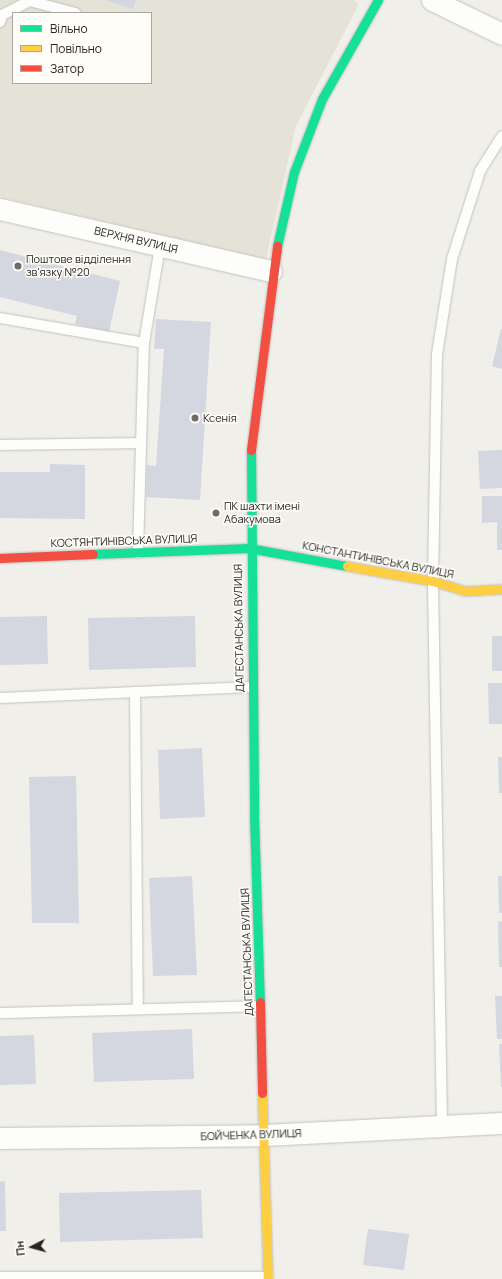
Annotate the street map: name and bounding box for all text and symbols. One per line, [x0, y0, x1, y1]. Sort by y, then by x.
legend [12, 12, 152, 84]
text: Вільно [50, 20, 88, 37]
text: Повільно [50, 40, 102, 57]
text: Затор [50, 60, 84, 77]
street label: ВЕРХНЯ ВУЛИЦЯ [93, 224, 179, 256]
place label: Поштове відділення зв'язку №20 [26, 253, 131, 279]
marker: Поштове відділення зв'язку №20 [13, 261, 23, 271]
place label: Ксенія [203, 411, 237, 425]
marker: Ксенія [190, 413, 200, 423]
place label: ПК шахти імені Абакумова [224, 500, 300, 526]
marker: ПК шахти імені Абакумова [211, 508, 221, 518]
street label: КОСТЯНТИНІВСЬКА ВУЛИЦЯ [50, 532, 198, 550]
street label: КОНСТАНТИНІВСЬКА ВУЛИЦЯ [301, 539, 455, 581]
street label: ДАГЕСТАНСЬКА ВУЛИЦЯ [231, 564, 247, 692]
street label: ДАГЕСТАНСЬКА ВУЛИЦЯ [238, 888, 256, 1016]
street label: БОЙЧЕНКА ВУЛИЦЯ [200, 1127, 302, 1143]
north arrow [12, 1227, 52, 1267]
text: Пн [11, 1240, 28, 1256]

